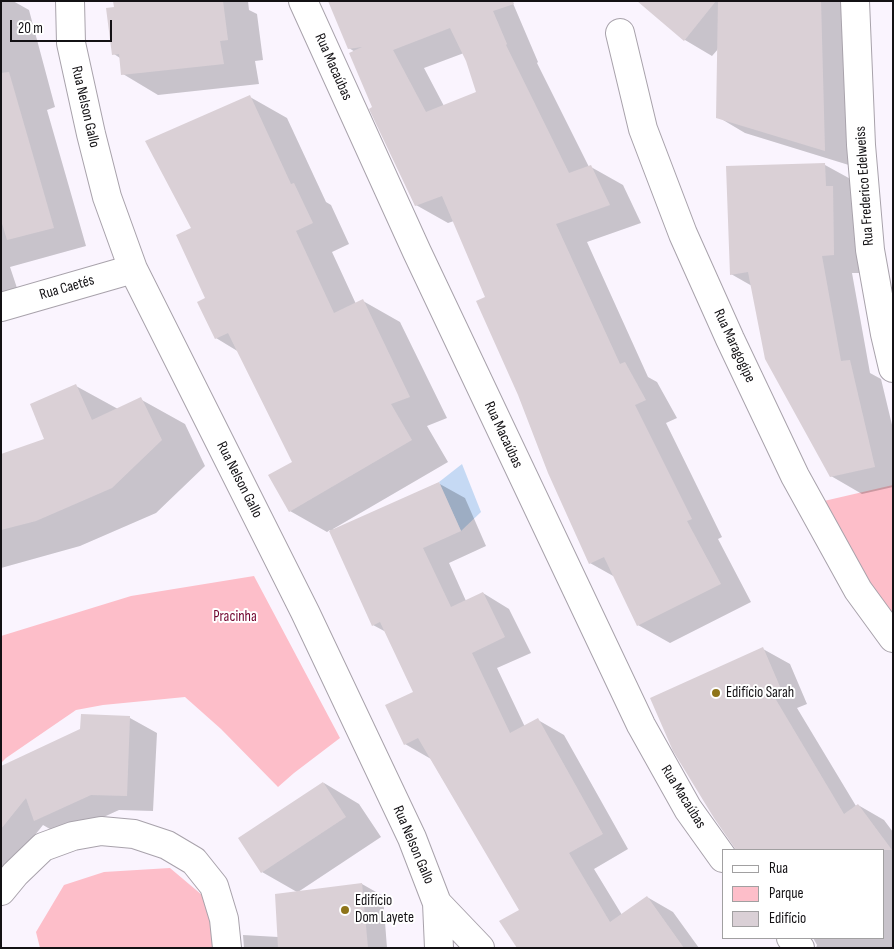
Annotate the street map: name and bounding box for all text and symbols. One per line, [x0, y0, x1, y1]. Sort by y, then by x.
scale bar [12, 10, 115, 42]
text: 20 m [18, 19, 43, 38]
street label: Rua Macaúbas [310, 31, 356, 103]
street label: Rua Nelson Gallo [67, 64, 103, 150]
street label: Rua Frederico Edelweiss [852, 126, 878, 246]
street label: Rua Caetés [38, 272, 96, 304]
street label: Rua Maragogipe [709, 306, 759, 386]
street label: Rua Macaúbas [480, 399, 526, 471]
street label: Rua Nelson Gallo [212, 439, 266, 521]
park label: Pracinha [213, 608, 257, 626]
place label: Edifício Sarah [726, 684, 794, 702]
marker: Edifício Sarah [710, 687, 722, 699]
street label: Rua Macaúbas [656, 762, 710, 832]
street label: Rua Nelson Gallo [388, 803, 438, 887]
legend [722, 849, 884, 939]
text: Rua [769, 859, 788, 878]
text: Parque [769, 884, 804, 903]
place label: Edifício Dom Layete [355, 892, 414, 927]
marker: Edifício Dom Layete [339, 904, 351, 916]
text: Edifício [769, 909, 806, 928]

